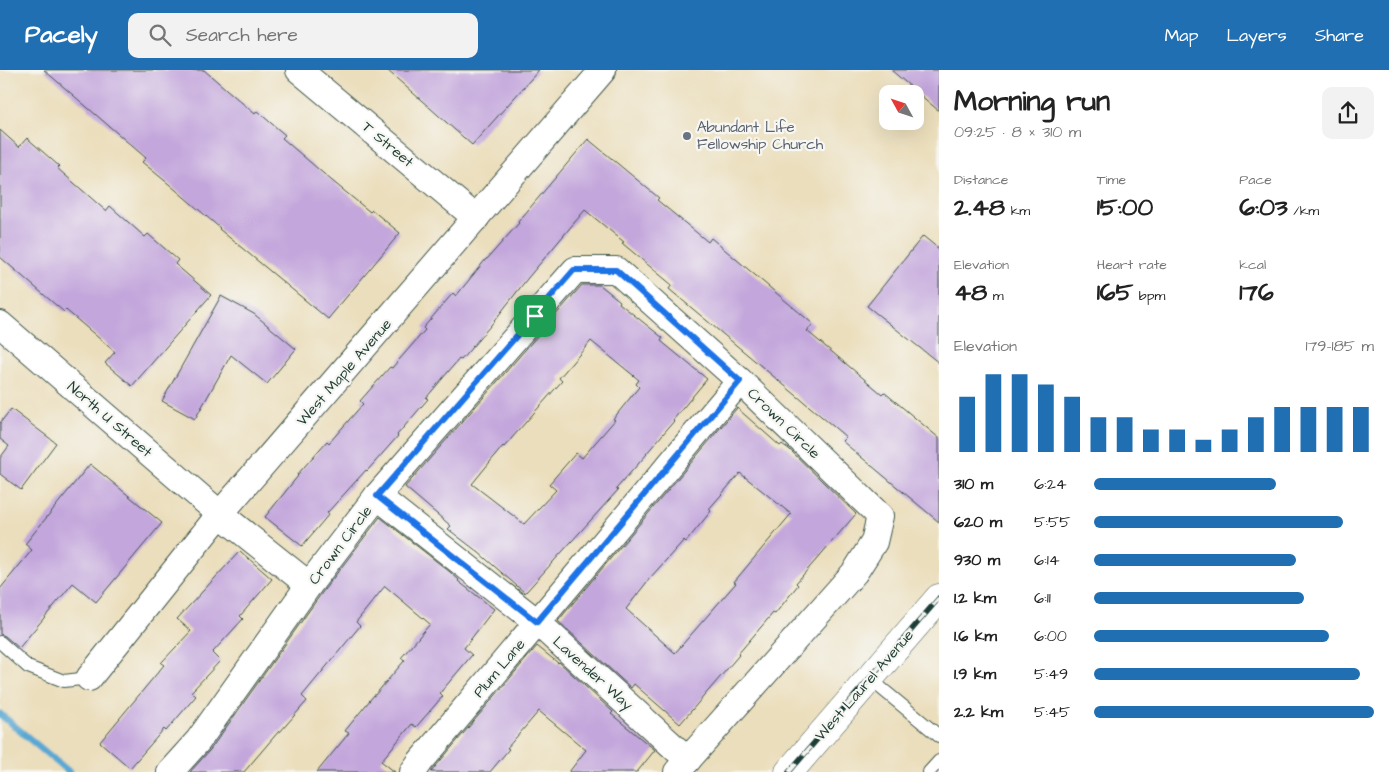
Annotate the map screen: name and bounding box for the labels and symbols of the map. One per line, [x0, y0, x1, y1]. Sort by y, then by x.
north arrow [879, 85, 924, 130]
street label: T Street [357, 117, 418, 172]
place label: Abundant Life Fellowship Church [697, 117, 824, 155]
marker: Abundant Life Fellowship Church [681, 130, 693, 142]
pin [514, 295, 556, 337]
street label: West Maple Avenue [292, 314, 397, 430]
street label: North U Street [63, 377, 157, 462]
street label: Crown Circle [743, 383, 825, 464]
street label: Crown Circle [304, 501, 377, 589]
street label: West Laurel Avenue [810, 625, 919, 745]
street label: Lavender Way [547, 632, 637, 716]
street label: Plum Lane [469, 634, 530, 702]

